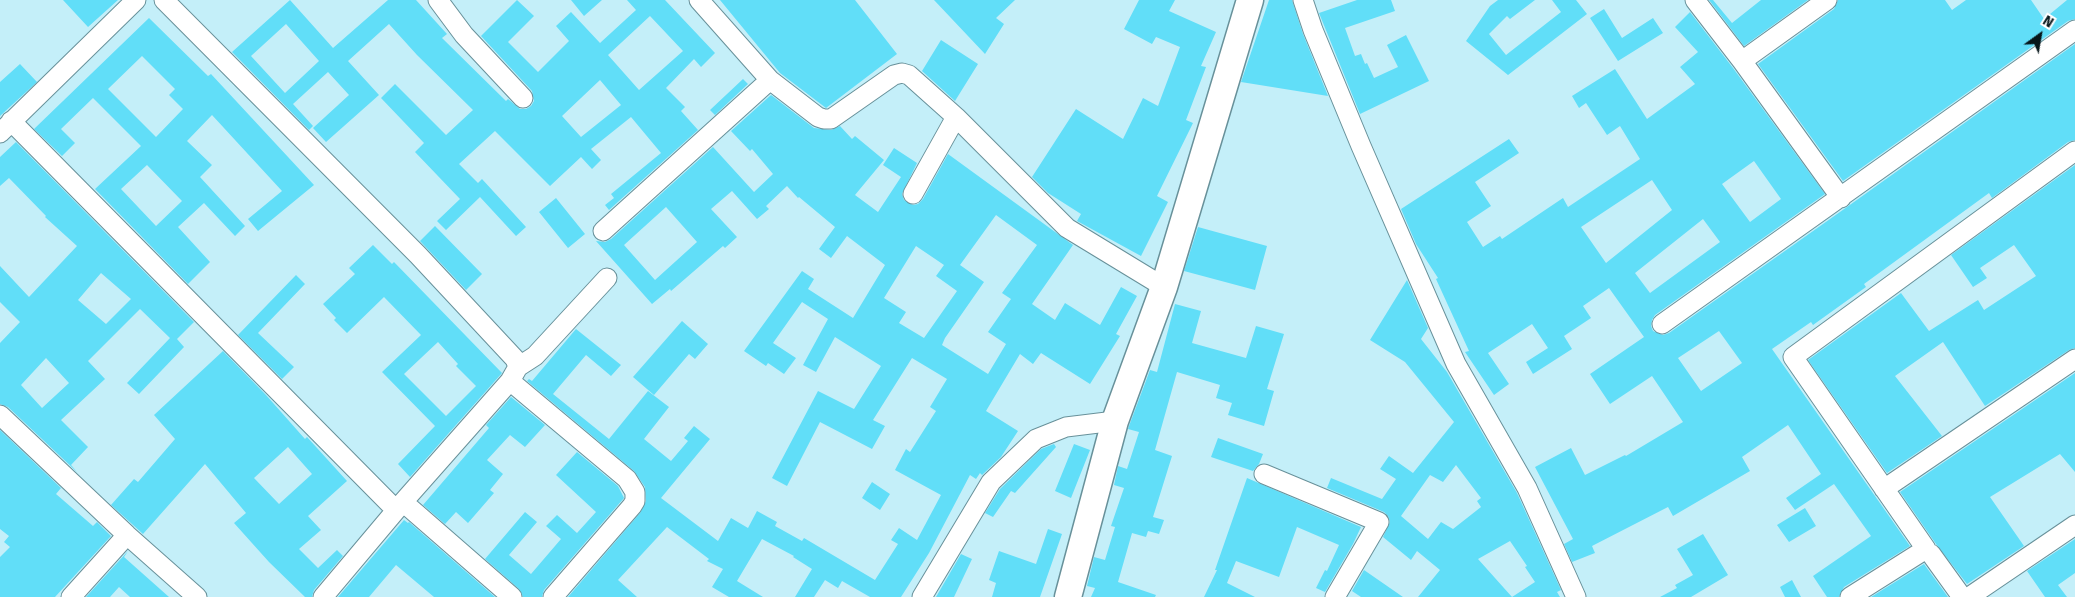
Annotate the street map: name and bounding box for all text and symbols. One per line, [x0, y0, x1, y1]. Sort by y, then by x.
north arrow [2015, 10, 2065, 60]
text: N [2040, 12, 2057, 32]

